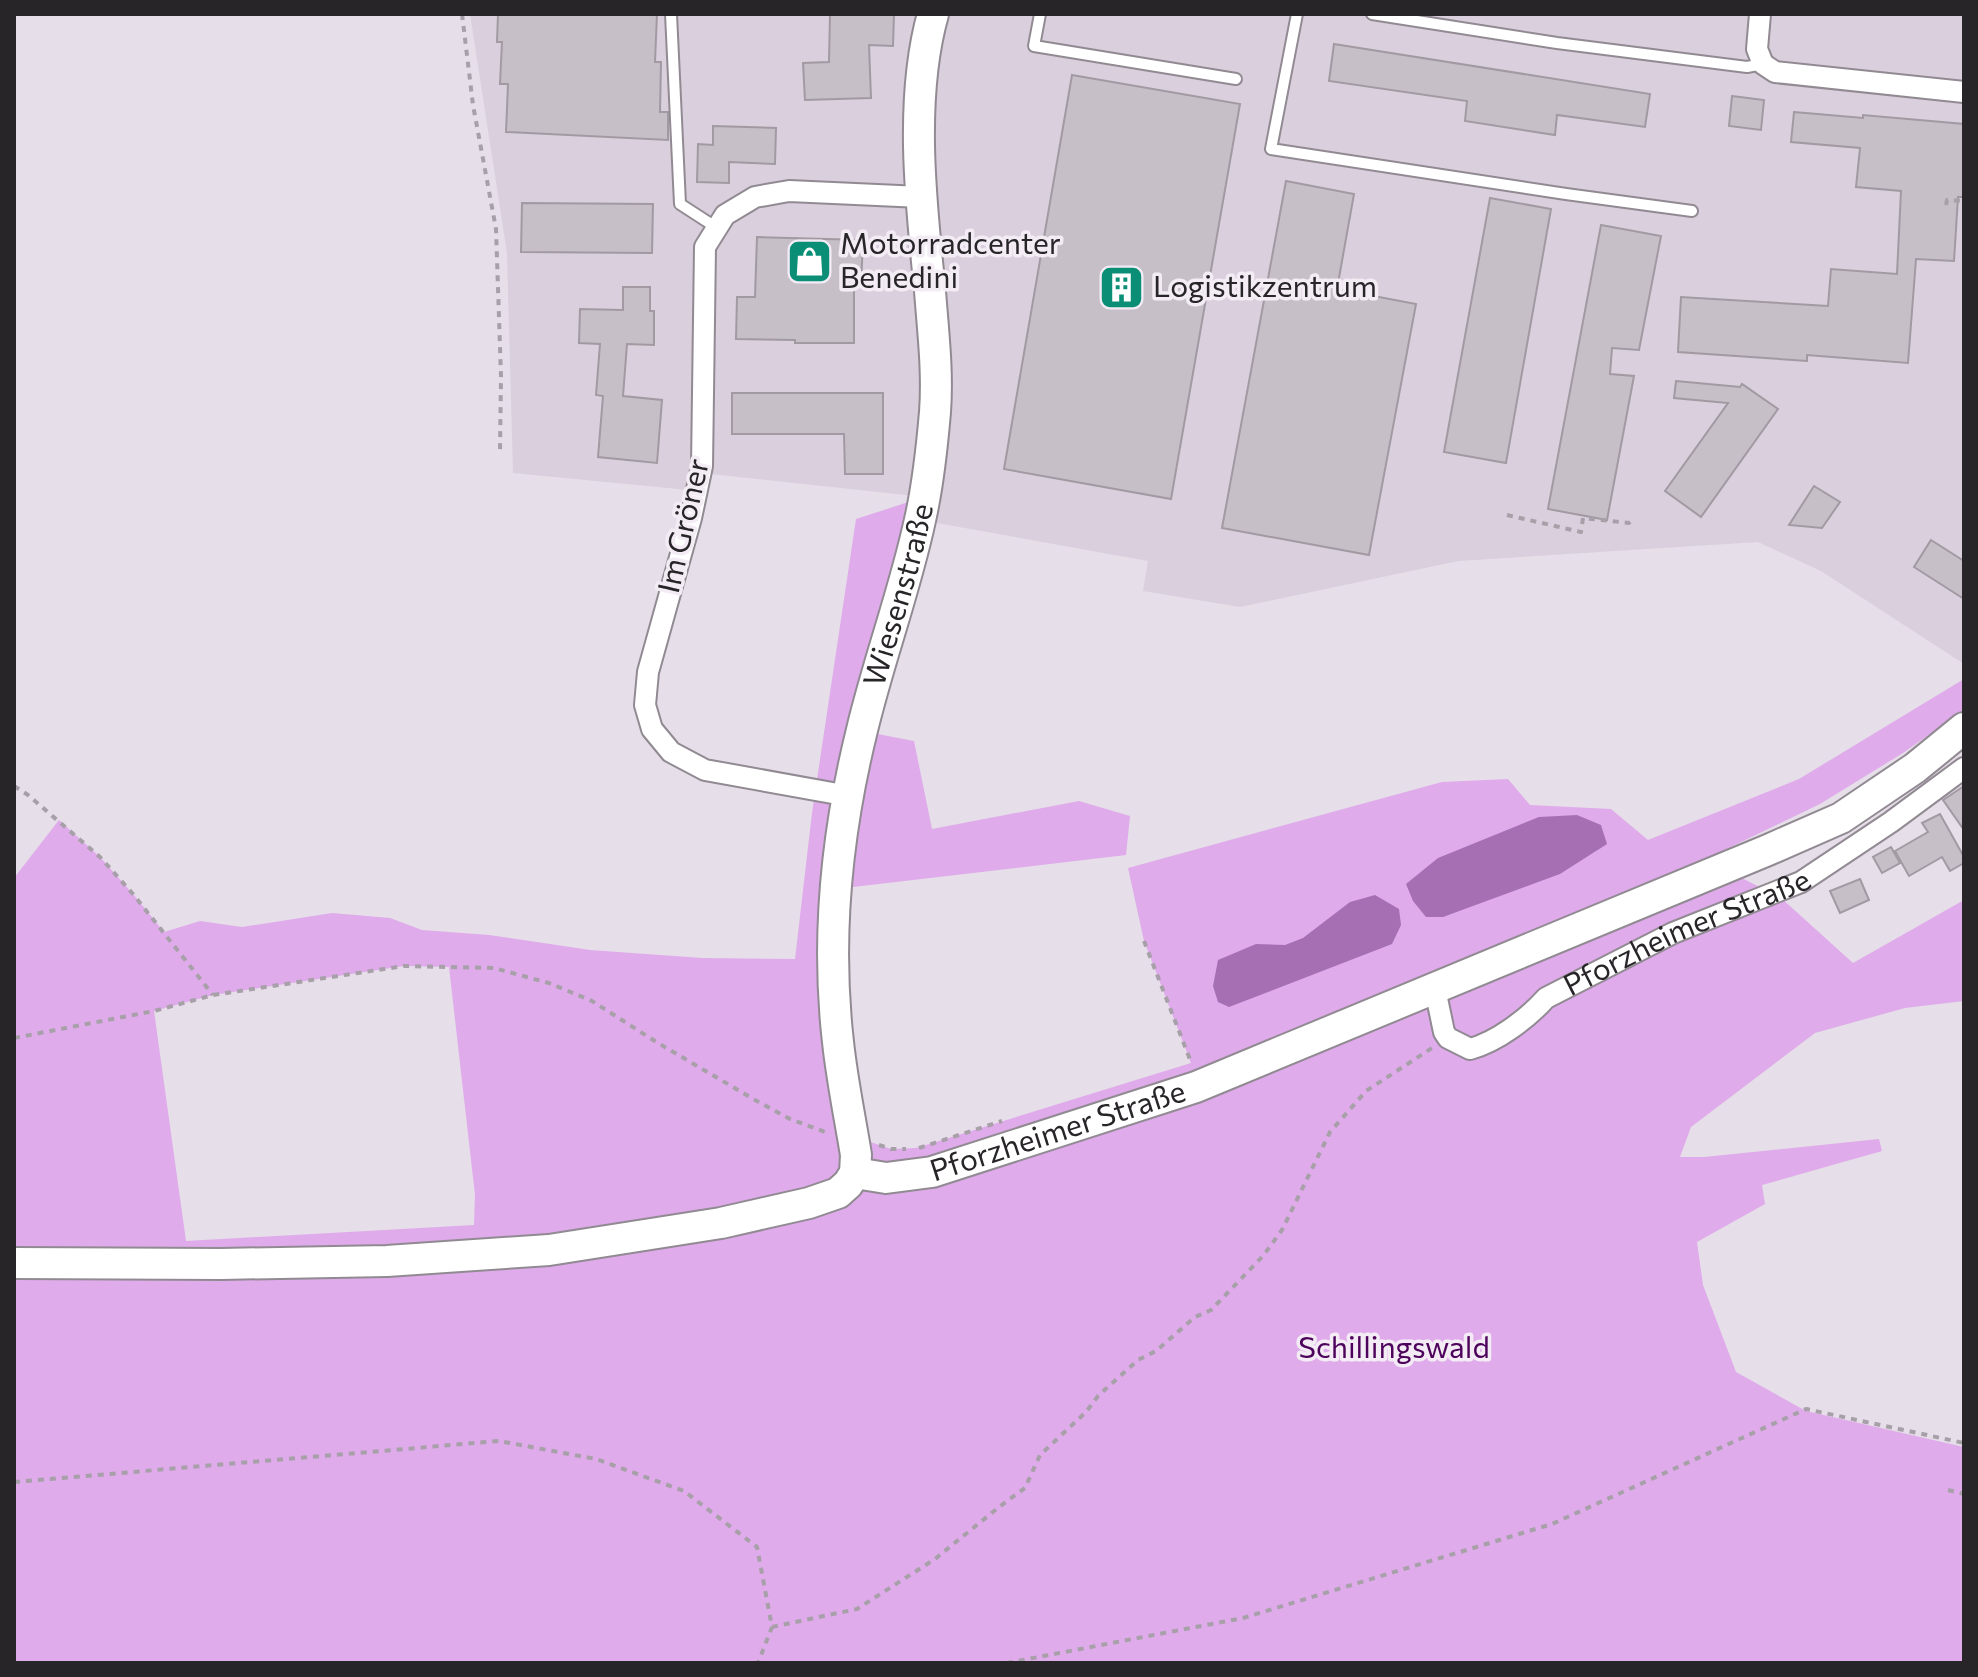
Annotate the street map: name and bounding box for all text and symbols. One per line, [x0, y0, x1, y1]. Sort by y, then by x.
place label: Motorradcenter Benedini [840, 223, 1061, 294]
shop icon: Motorradcenter Benedini [785, 237, 833, 285]
building icon: Logistikzentrum [1098, 263, 1146, 311]
place label: Logistikzentrum [1153, 266, 1377, 303]
street label: Im Gröner [648, 455, 715, 596]
street label: Wiesenstraße [853, 500, 939, 690]
street label: Pforzheimer Straße [1556, 860, 1817, 1002]
street label: Pforzheimer Straße [925, 1071, 1190, 1188]
park label: Schillingswald [1298, 1327, 1490, 1364]

